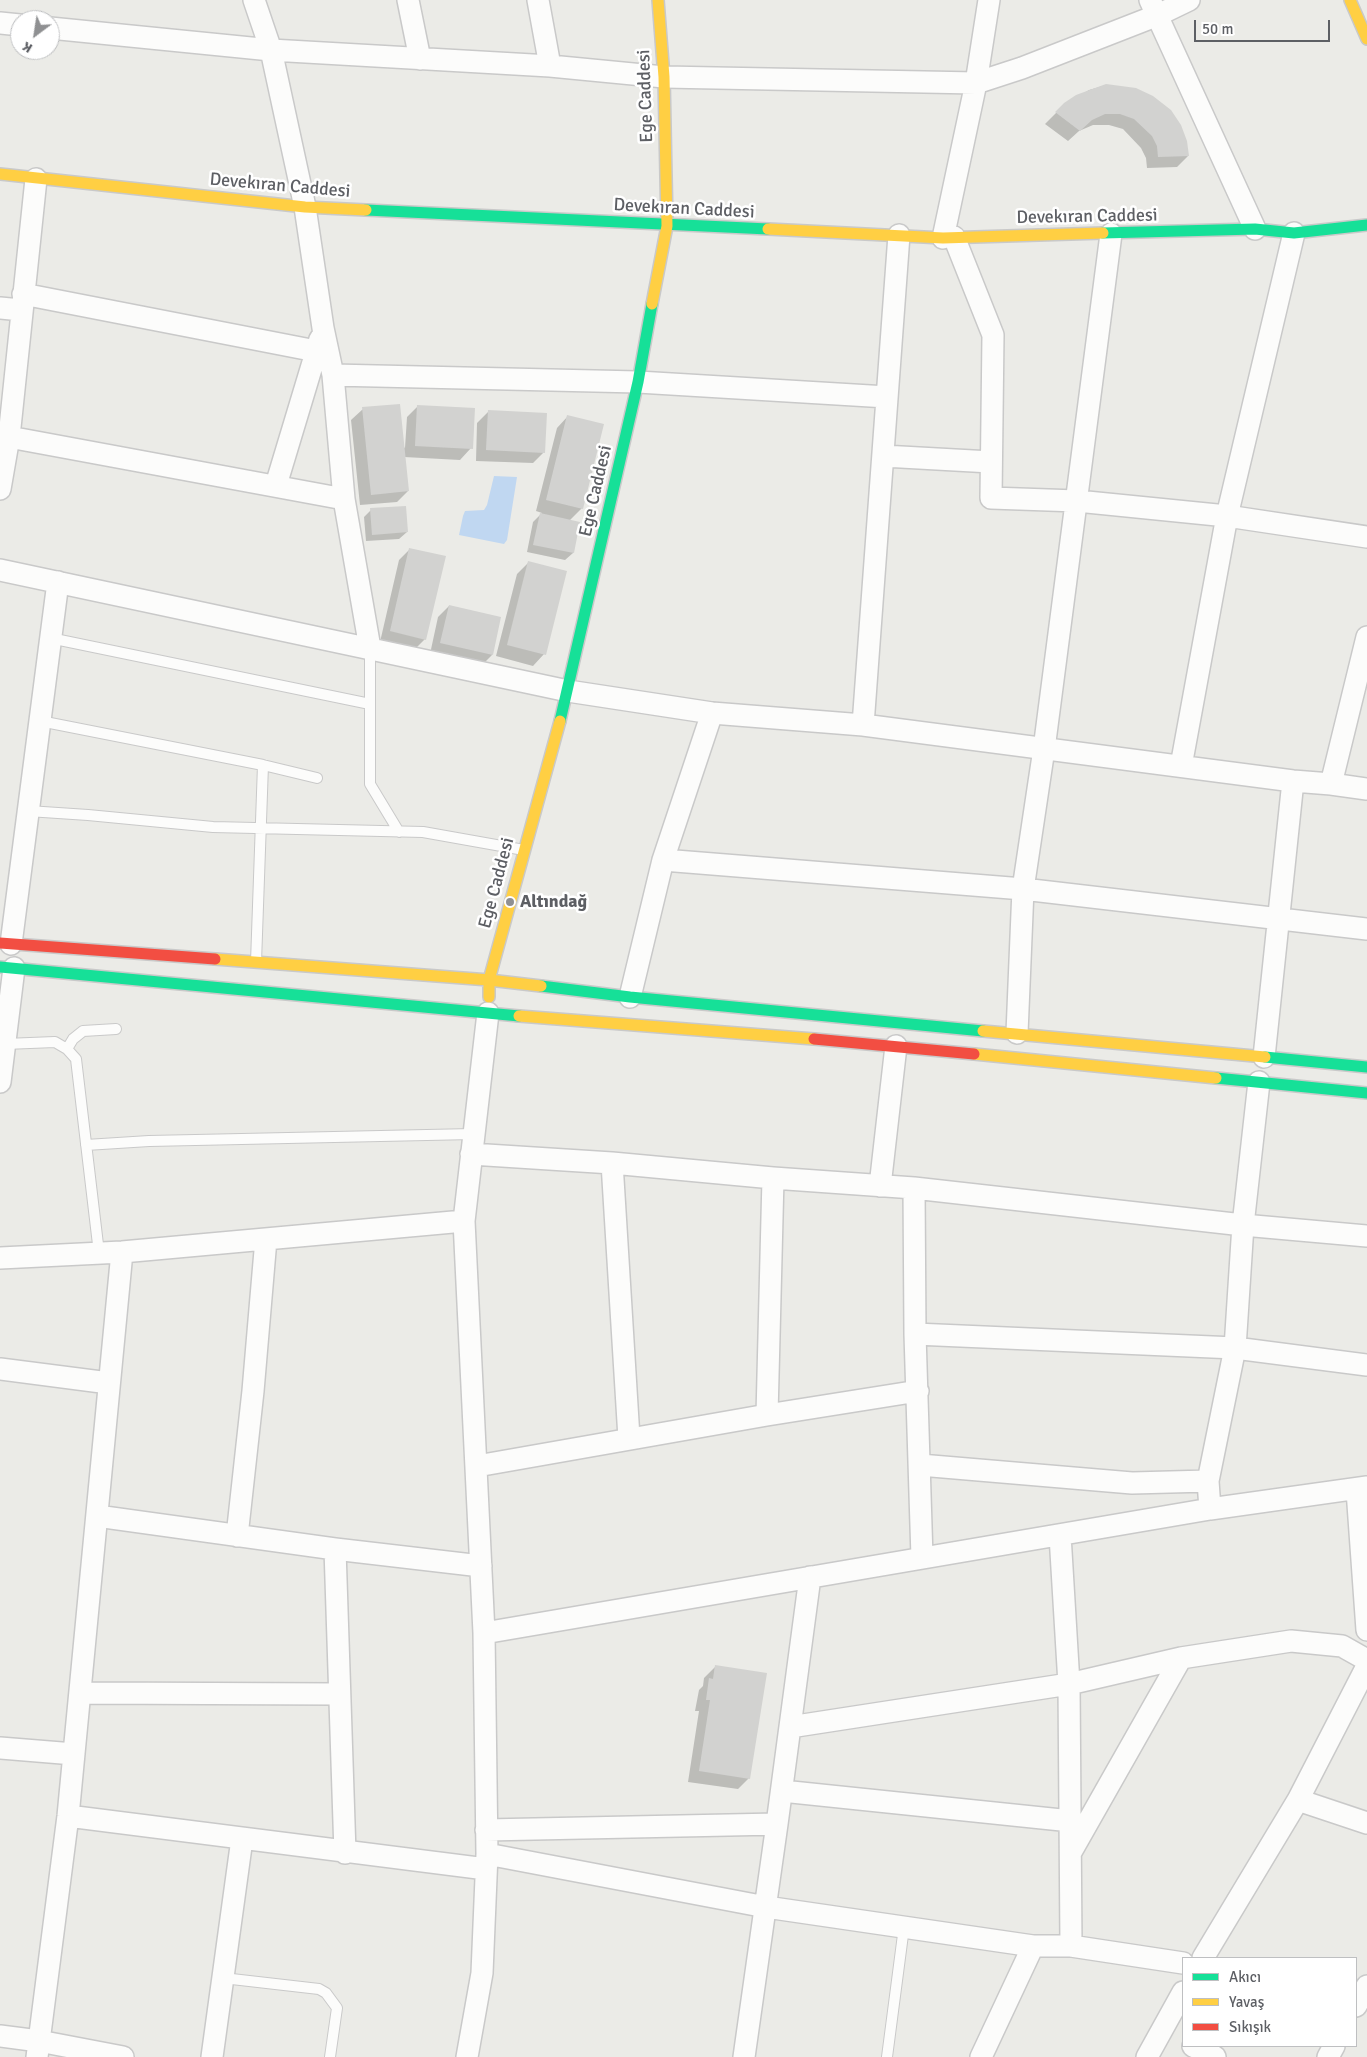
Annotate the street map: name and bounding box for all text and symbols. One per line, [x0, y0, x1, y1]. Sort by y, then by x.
north arrow [10, 10, 60, 60]
scale bar [1197, 10, 1333, 42]
text: 50 m [1202, 20, 1233, 38]
text: K [19, 38, 36, 57]
street label: Ege Caddesi [634, 49, 658, 143]
street label: Devekıran Caddesi [209, 169, 351, 203]
street label: Devekıran Caddesi [613, 195, 755, 223]
street label: Devekıran Caddesi [1016, 205, 1158, 229]
street label: Ege Caddesi [575, 443, 617, 539]
street label: Ege Caddesi [475, 835, 519, 931]
place label: Altındağ [520, 891, 587, 913]
marker: Altındağ [504, 896, 516, 908]
legend [1182, 1957, 1357, 2047]
text: Akıcı [1229, 1968, 1261, 1986]
text: Yavaş [1229, 1993, 1264, 2011]
text: Sıkışık [1229, 2018, 1271, 2036]

